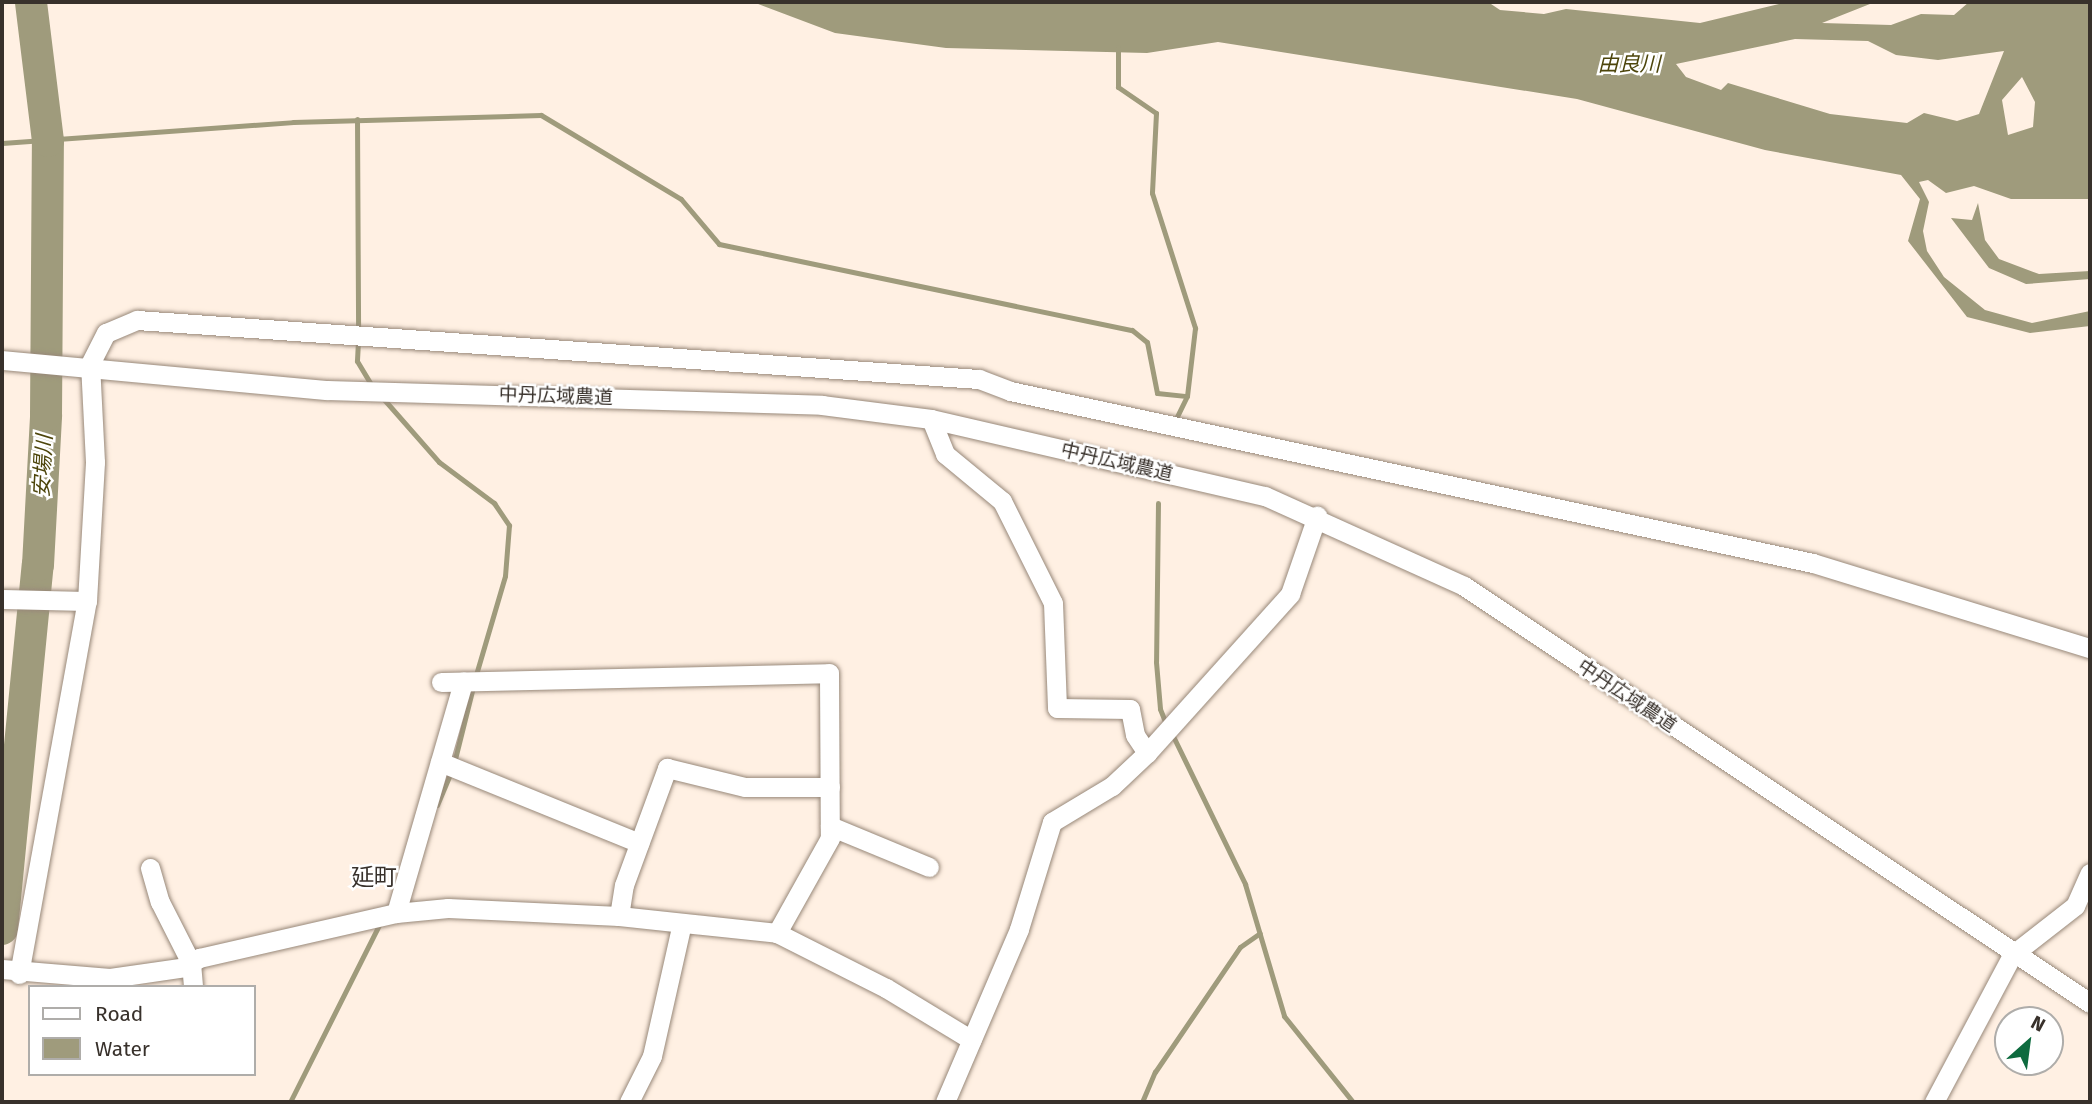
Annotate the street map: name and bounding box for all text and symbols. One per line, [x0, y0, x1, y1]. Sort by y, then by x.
water label: 由良川 [1598, 51, 1660, 77]
street label: 中丹広域農道 [499, 383, 613, 409]
water label: 安場川 [29, 434, 57, 498]
street label: 中丹広域農道 [1059, 438, 1175, 486]
street label: 中丹広域農道 [1573, 655, 1681, 737]
district label: 延町 [351, 863, 397, 891]
legend [28, 985, 256, 1076]
text: Road [95, 1001, 143, 1027]
north arrow [1994, 1006, 2064, 1076]
text: N [2027, 1011, 2049, 1037]
text: Water [95, 1036, 150, 1062]

